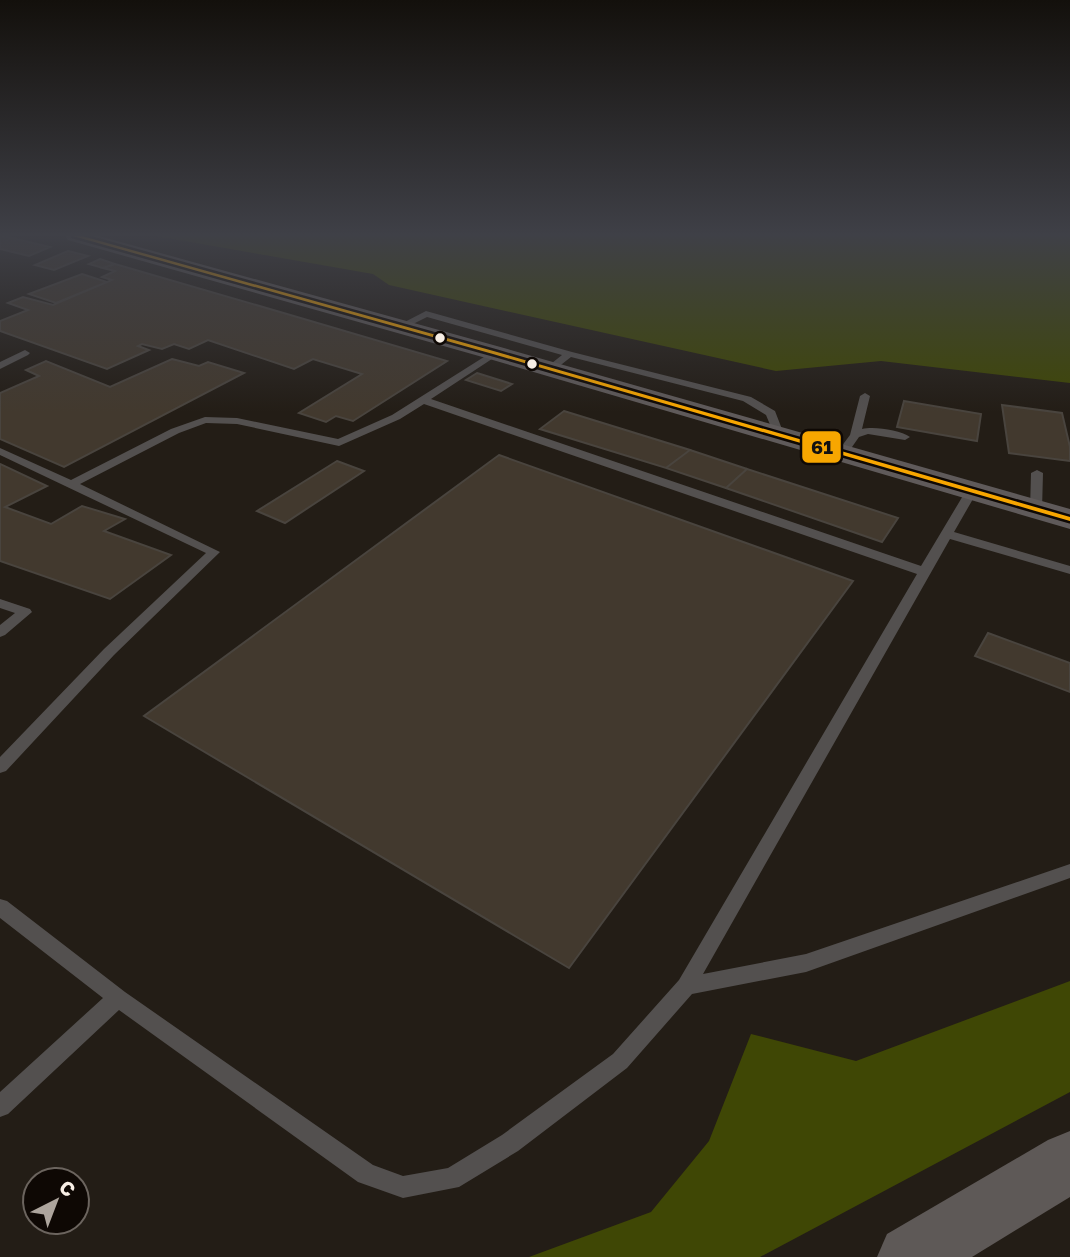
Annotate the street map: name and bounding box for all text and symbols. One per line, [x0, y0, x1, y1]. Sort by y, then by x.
unlabelled marker [433, 331, 447, 345]
unlabelled marker [525, 357, 539, 371]
line badge: 61 [801, 430, 842, 464]
text: 61 [811, 435, 833, 458]
north arrow [21, 1166, 91, 1236]
text: С [55, 1175, 80, 1201]

